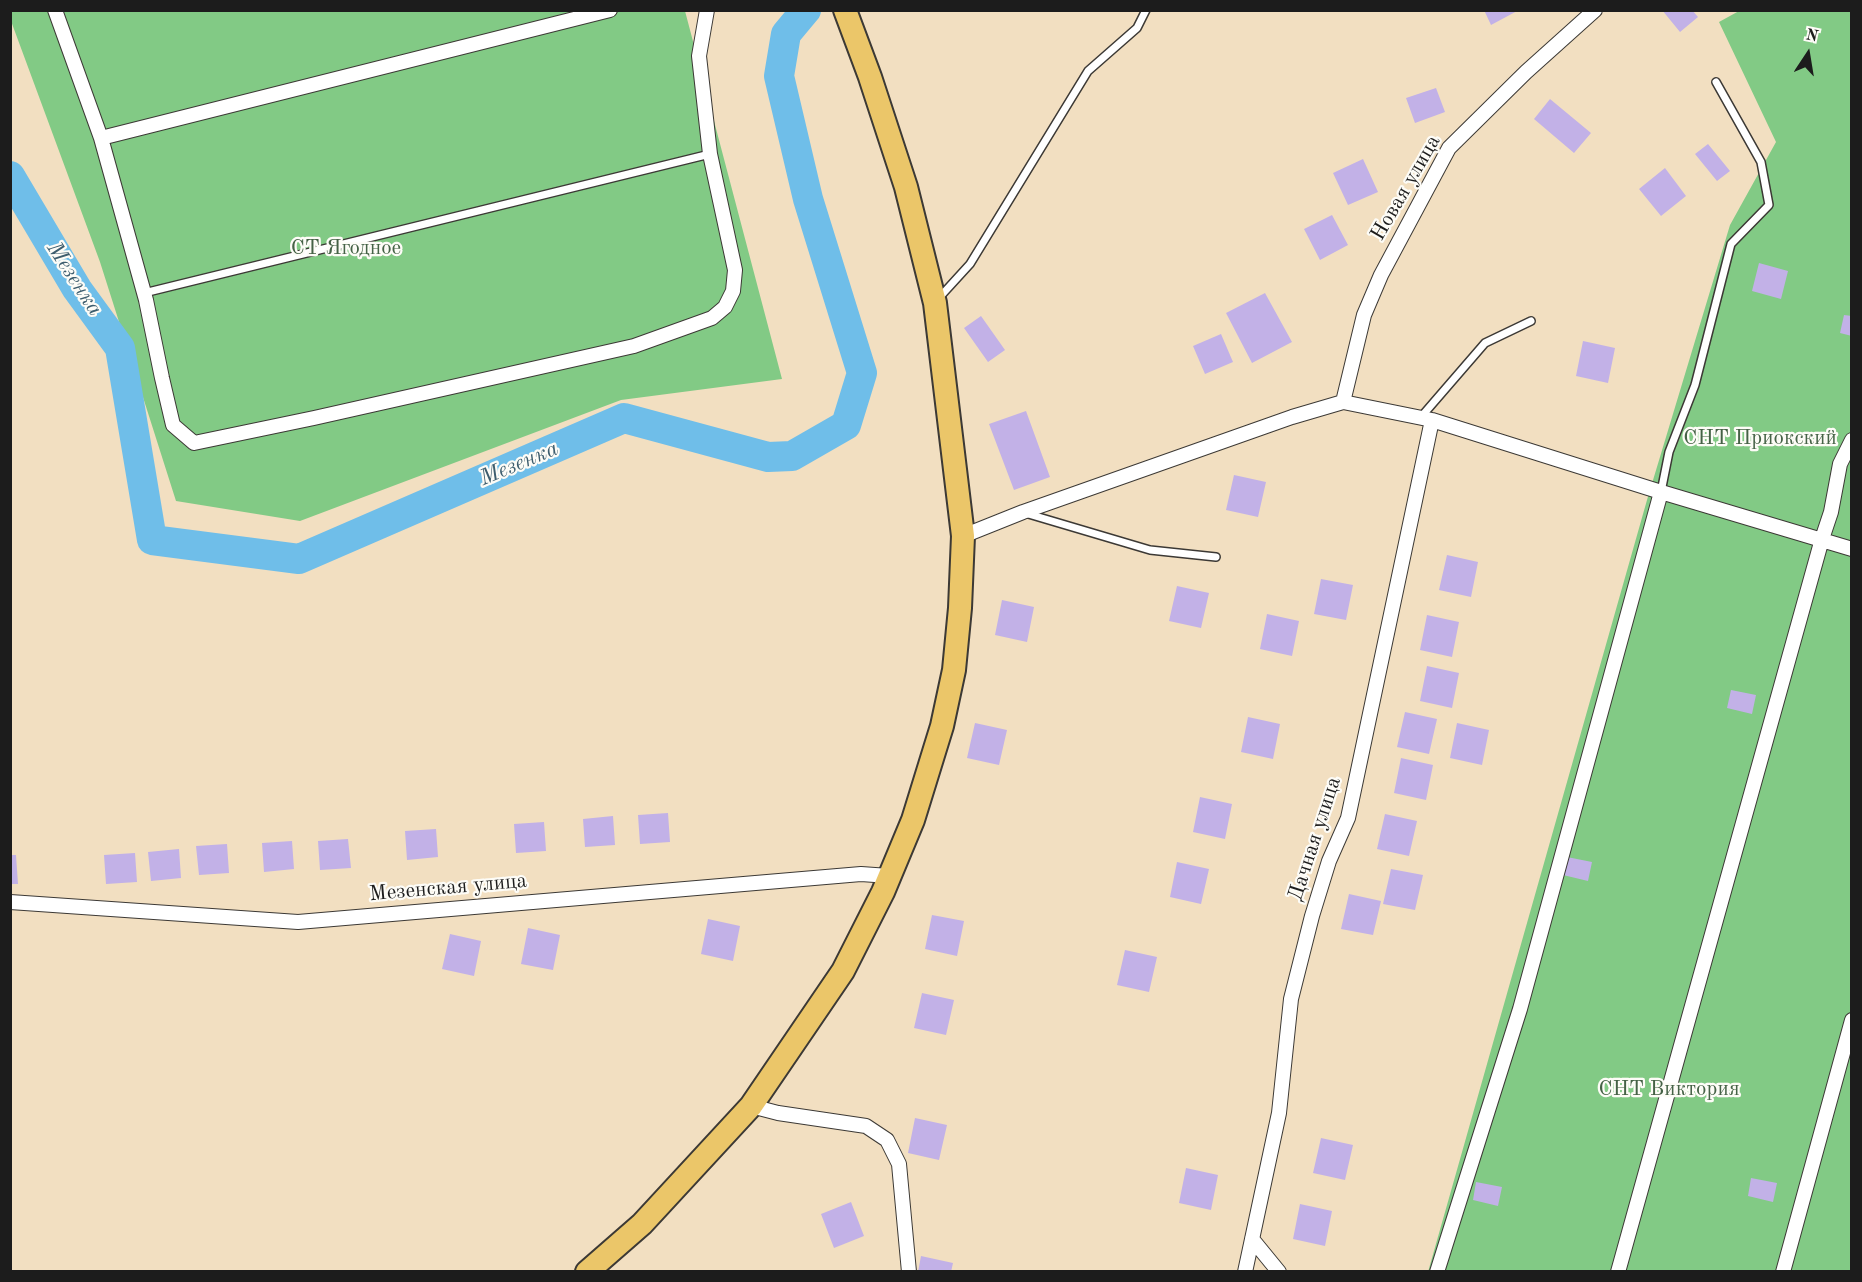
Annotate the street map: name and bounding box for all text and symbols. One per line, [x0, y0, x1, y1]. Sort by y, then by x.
north arrow [1778, 24, 1838, 84]
text: N [1804, 27, 1819, 45]
street label: Новая улица [1366, 131, 1446, 245]
park label: СТ Ягодное [291, 235, 401, 261]
water label: Мезенка [40, 237, 108, 321]
park label: СНТ Приокский [1683, 425, 1837, 451]
water label: Мезенка [476, 436, 562, 492]
street label: Дачная улица [1283, 774, 1347, 904]
street label: Мезенская улица [368, 869, 528, 907]
park label: СНТ Виктория [1598, 1076, 1740, 1102]

